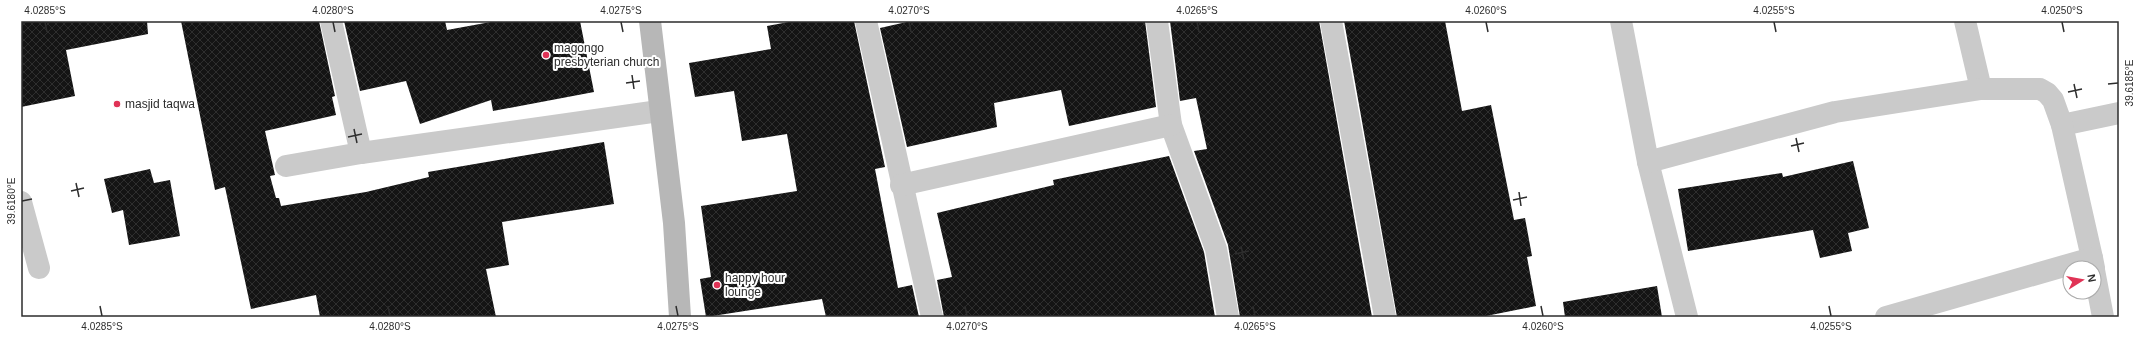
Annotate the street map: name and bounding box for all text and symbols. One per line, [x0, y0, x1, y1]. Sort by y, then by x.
text: 4.0285°S [24, 5, 66, 16]
text: 4.0280°S [312, 5, 354, 16]
text: 4.0275°S [600, 5, 642, 16]
text: 4.0270°S [888, 5, 930, 16]
text: 4.0265°S [1176, 5, 1218, 16]
text: 4.0260°S [1465, 5, 1507, 16]
text: 4.0255°S [1753, 5, 1795, 16]
text: 4.0250°S [2041, 5, 2083, 16]
place label: magongo presbyterian church [554, 41, 659, 69]
marker: magongo presbyterian church [541, 50, 551, 60]
text: 39.6185°E [2124, 59, 2135, 106]
place label: masjid taqwa [125, 97, 195, 111]
marker: masjid taqwa [112, 99, 122, 109]
text: 39.6180°E [6, 177, 17, 224]
north arrow [2062, 260, 2102, 300]
place label: happy hour lounge [725, 271, 785, 299]
text: N [2085, 273, 2098, 283]
marker: happy hour lounge [712, 280, 722, 290]
text: 4.0285°S [81, 321, 123, 332]
text: 4.0280°S [369, 321, 411, 332]
text: 4.0275°S [657, 321, 699, 332]
text: 4.0270°S [946, 321, 988, 332]
text: 4.0265°S [1234, 321, 1276, 332]
text: 4.0260°S [1522, 321, 1564, 332]
text: 4.0255°S [1810, 321, 1852, 332]

